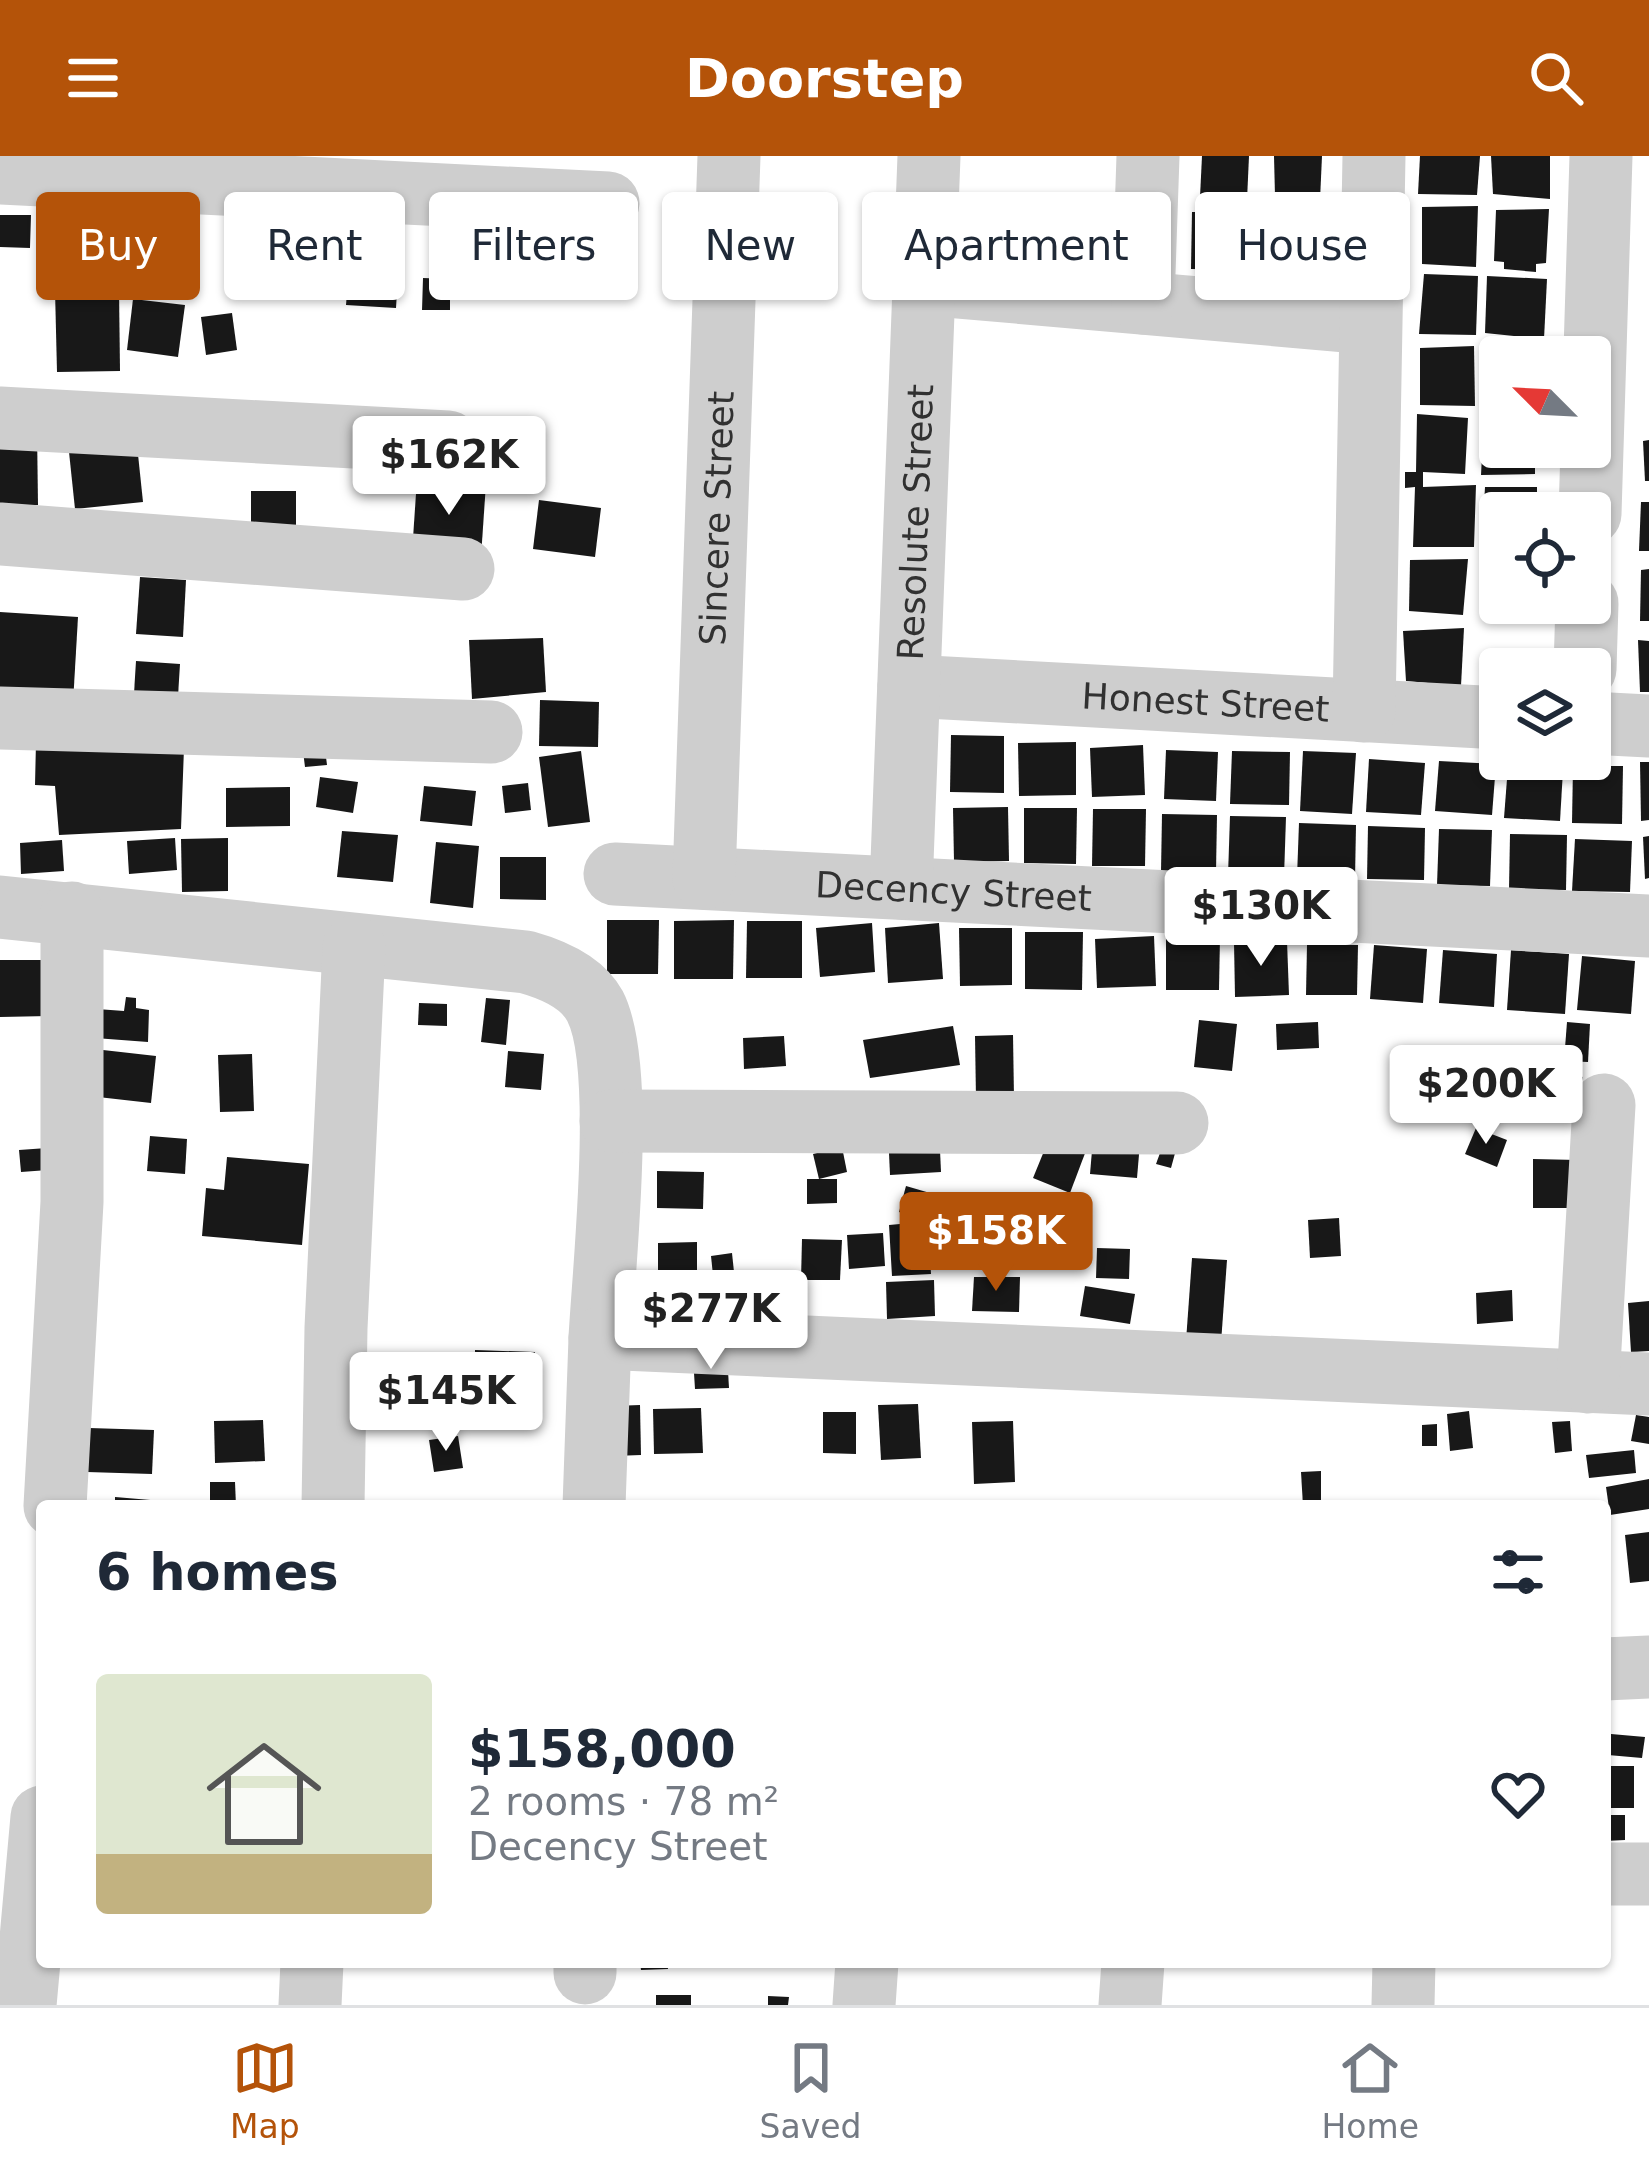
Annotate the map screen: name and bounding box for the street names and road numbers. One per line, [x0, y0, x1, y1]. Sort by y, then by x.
street label: Resolute Street [890, 383, 941, 661]
street label: Sincere Street [692, 390, 742, 646]
street label: Honest Street [1081, 675, 1330, 730]
street label: Decency Street [814, 864, 1093, 919]

